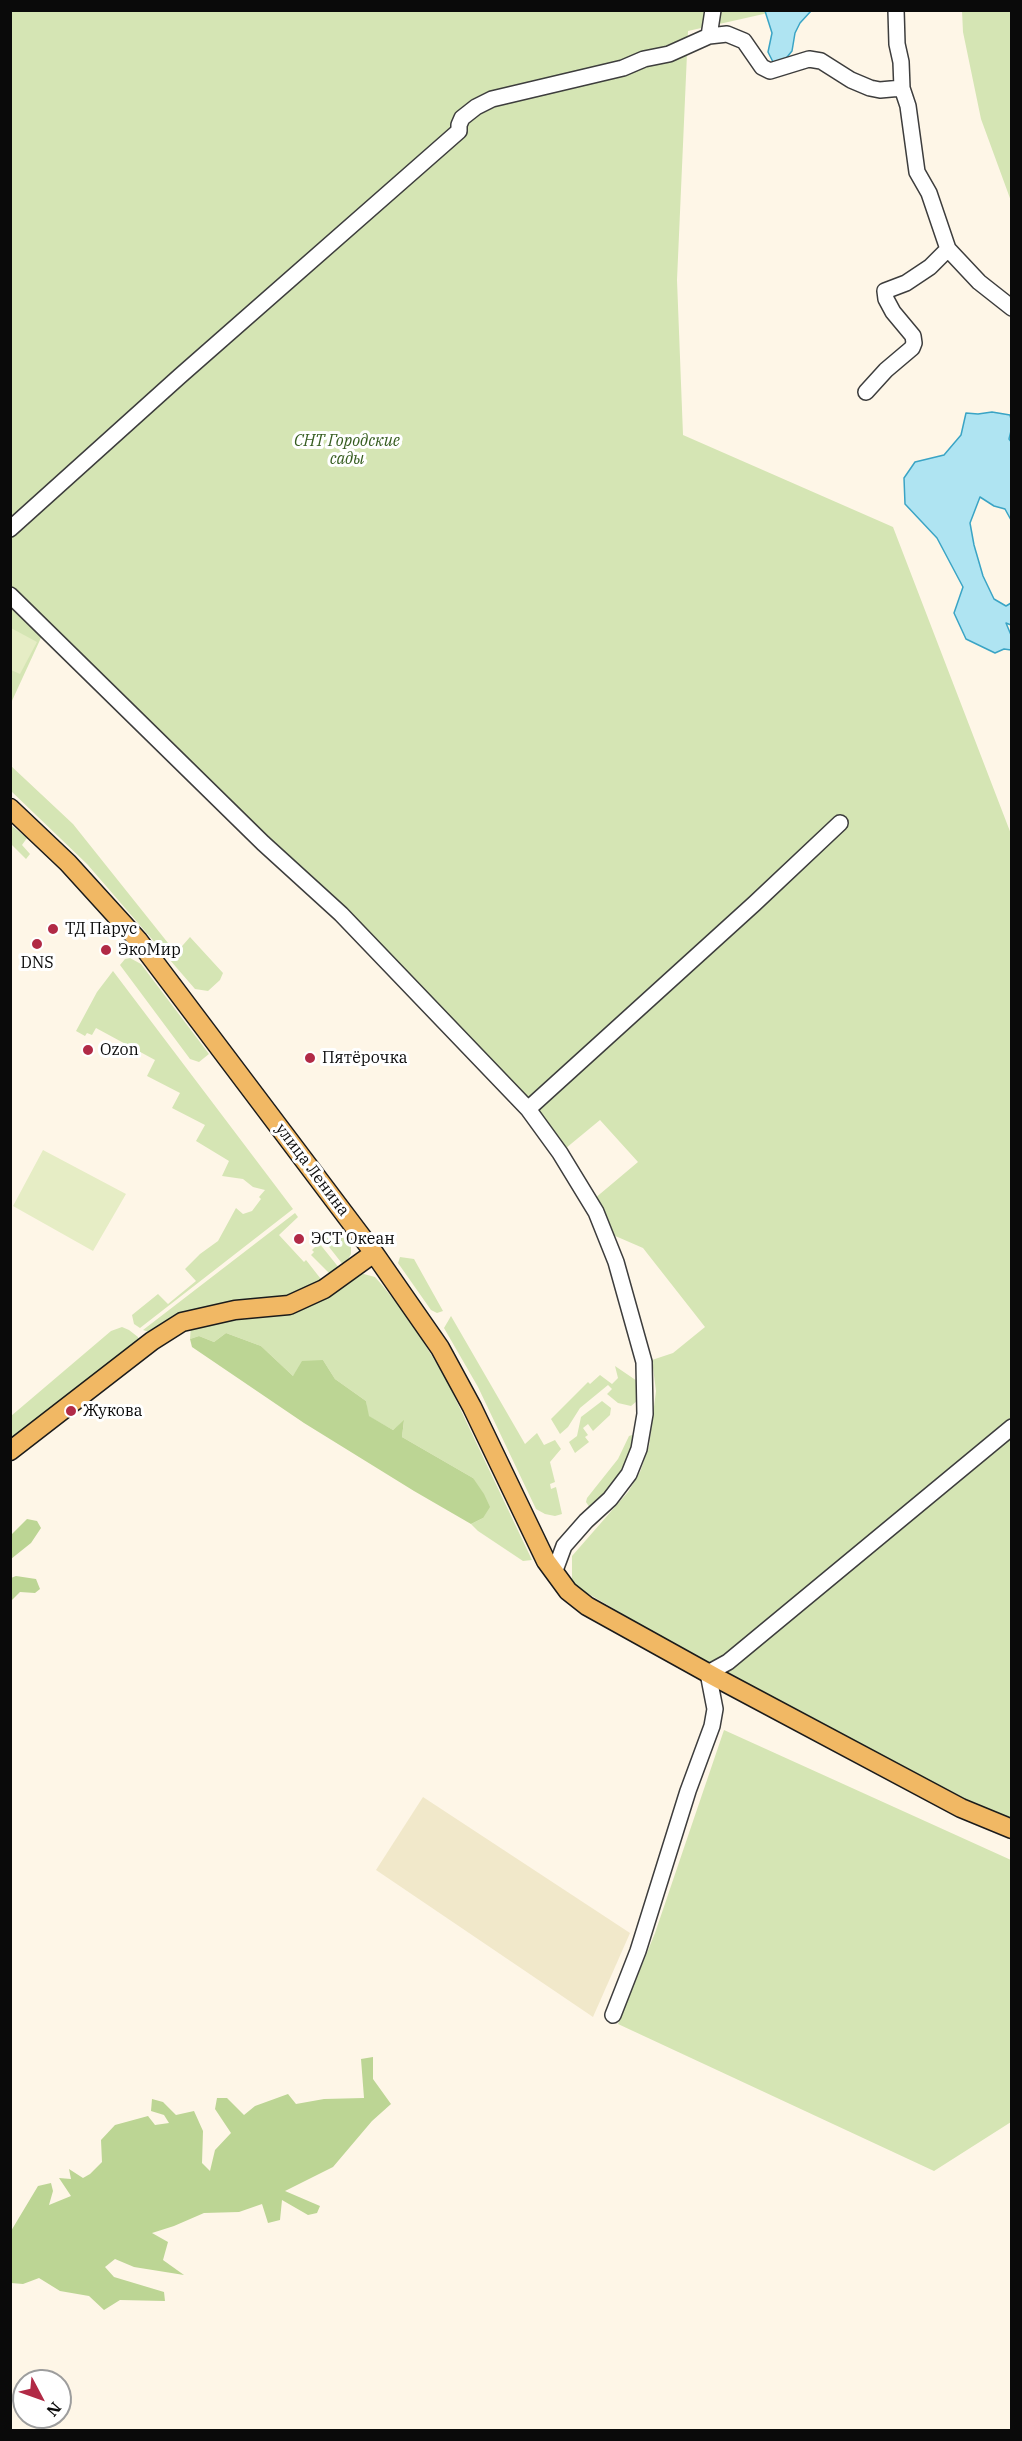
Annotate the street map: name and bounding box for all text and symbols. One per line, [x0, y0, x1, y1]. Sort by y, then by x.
park label: СНТ Городские сады [294, 431, 400, 469]
place label: ТД Парус [65, 919, 137, 939]
marker: ТД Парус [46, 922, 60, 936]
marker: DNS [30, 937, 44, 951]
place label: ЭкоМир [118, 940, 181, 960]
marker: ЭкоМир [99, 943, 113, 957]
place label: DNS [20, 953, 54, 973]
place label: Ozon [100, 1040, 139, 1060]
marker: Ozon [81, 1043, 95, 1057]
place label: Пятёрочка [322, 1048, 408, 1068]
marker: Пятёрочка [303, 1051, 317, 1065]
street label: улица Ленина [271, 1120, 353, 1220]
place label: ЭСТ Океан [311, 1229, 395, 1249]
marker: ЭСТ Океан [292, 1232, 306, 1246]
place label: Жукова [83, 1401, 143, 1421]
marker: Жукова [64, 1404, 78, 1418]
north arrow [12, 2369, 72, 2429]
text: N [42, 2398, 66, 2421]

